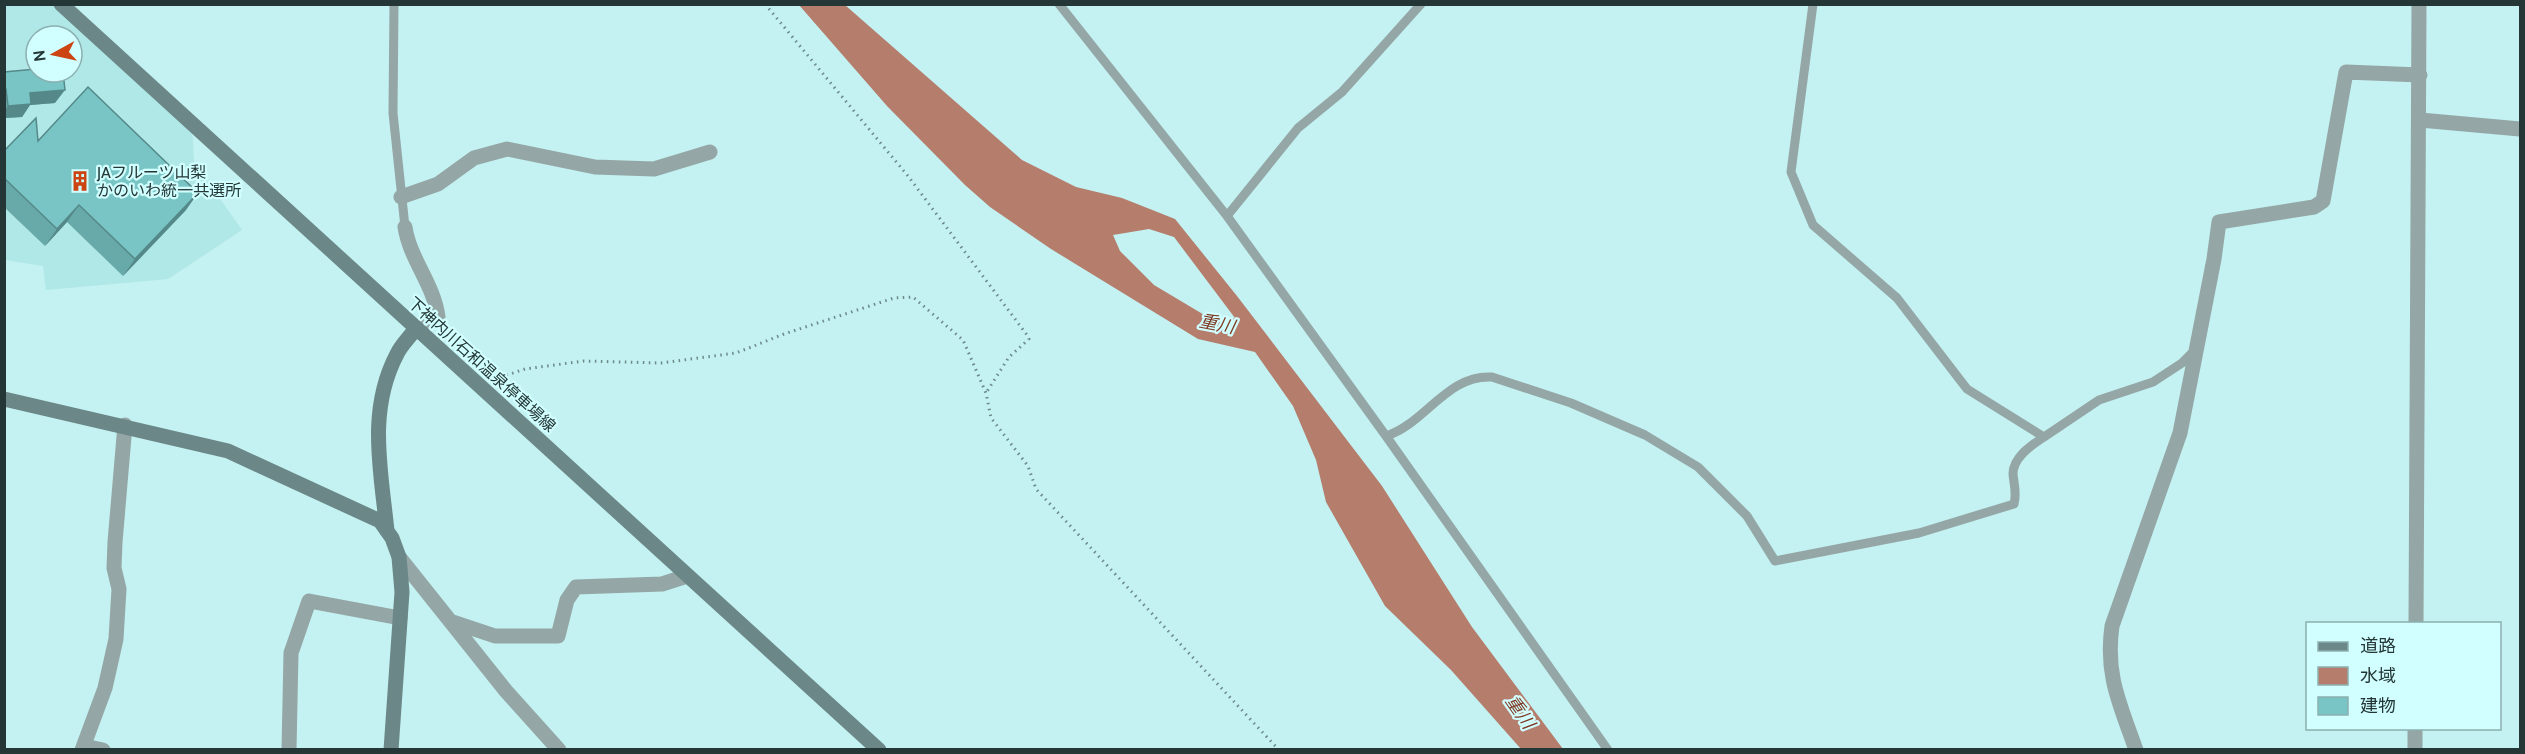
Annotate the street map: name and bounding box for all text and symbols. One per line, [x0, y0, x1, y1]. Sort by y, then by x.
north arrow [24, 24, 84, 84]
text: N [29, 49, 50, 63]
place label: JAフルーツ山梨 かのいわ統一共選所 [96, 163, 241, 200]
building icon: JAフルーツ山梨 かのいわ統一共選所 [68, 169, 92, 193]
street label: 下神内川石和温泉停車場線 [404, 293, 559, 436]
water label: 重川 [1197, 310, 1239, 339]
legend [2306, 622, 2501, 730]
text: 道路 [2360, 635, 2396, 657]
text: 水域 [2360, 665, 2396, 687]
water label: 重川 [1501, 691, 1540, 735]
text: 建物 [2360, 695, 2396, 717]

